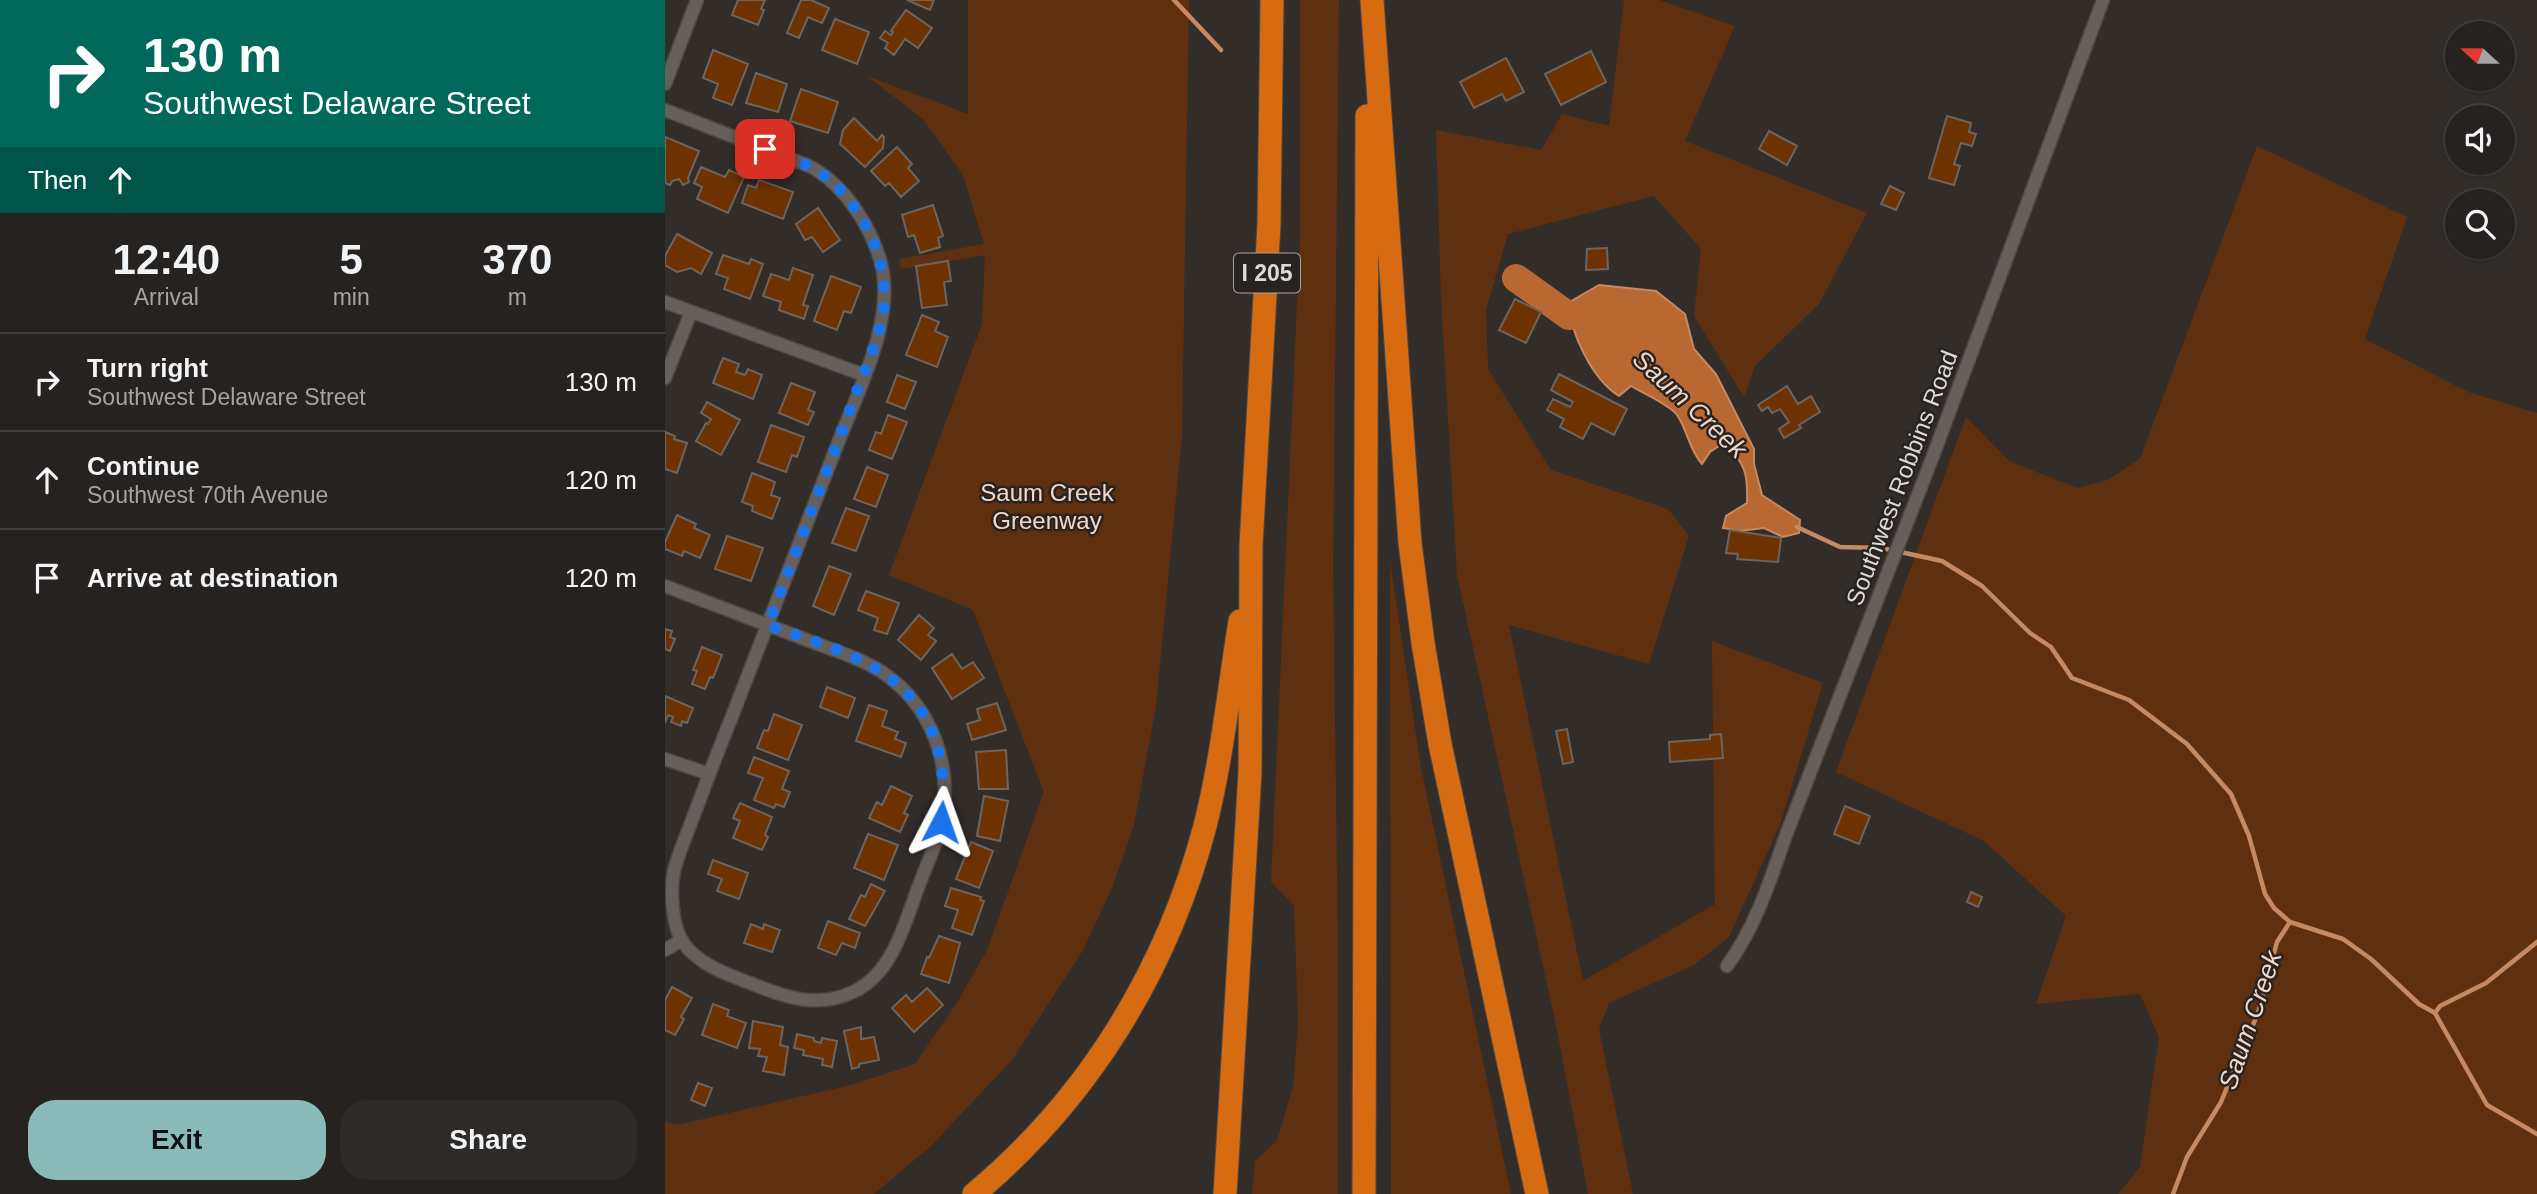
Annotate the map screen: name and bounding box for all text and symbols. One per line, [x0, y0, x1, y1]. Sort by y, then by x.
north arrow [2445, 21, 2515, 91]
map controls [2445, 21, 2515, 259]
icon: right [28, 28, 119, 119]
text: 130 m [143, 28, 282, 82]
text: Southwest Delaware Street [143, 85, 531, 121]
button: sound [2445, 105, 2515, 175]
pin [735, 119, 795, 179]
icon: arrive [746, 130, 784, 168]
icon: ahead [101, 161, 139, 199]
text: Then [28, 165, 87, 195]
button: search [2445, 189, 2515, 259]
text: 12:40 [113, 236, 220, 283]
text: 5 [339, 236, 363, 283]
text: 370 [482, 236, 552, 283]
road number: I 205 [1234, 254, 1300, 292]
text: Arrival [134, 284, 199, 310]
text: min [333, 284, 370, 310]
text: m [508, 284, 527, 310]
water label: Saum Creek [1627, 344, 1755, 466]
street label: Southwest Robbins Road [1840, 347, 1963, 609]
text: Turn right [87, 353, 208, 383]
icon: right [28, 363, 66, 401]
text: 130 m [565, 367, 637, 397]
text: Southwest Delaware Street [87, 384, 366, 410]
text: Continue [87, 451, 200, 481]
icon: ahead [28, 461, 66, 499]
text: 120 m [565, 465, 637, 495]
park label: Saum Creek Greenway [980, 479, 1115, 534]
text: Southwest 70th Avenue [87, 482, 328, 508]
icon: arrive [28, 559, 66, 597]
text: Arrive at destination [87, 563, 338, 593]
text: 120 m [565, 563, 637, 593]
position arrow [904, 785, 978, 859]
water label: Saum Creek [2212, 945, 2288, 1093]
button: Exit [28, 1100, 326, 1180]
button: Share [340, 1100, 637, 1180]

